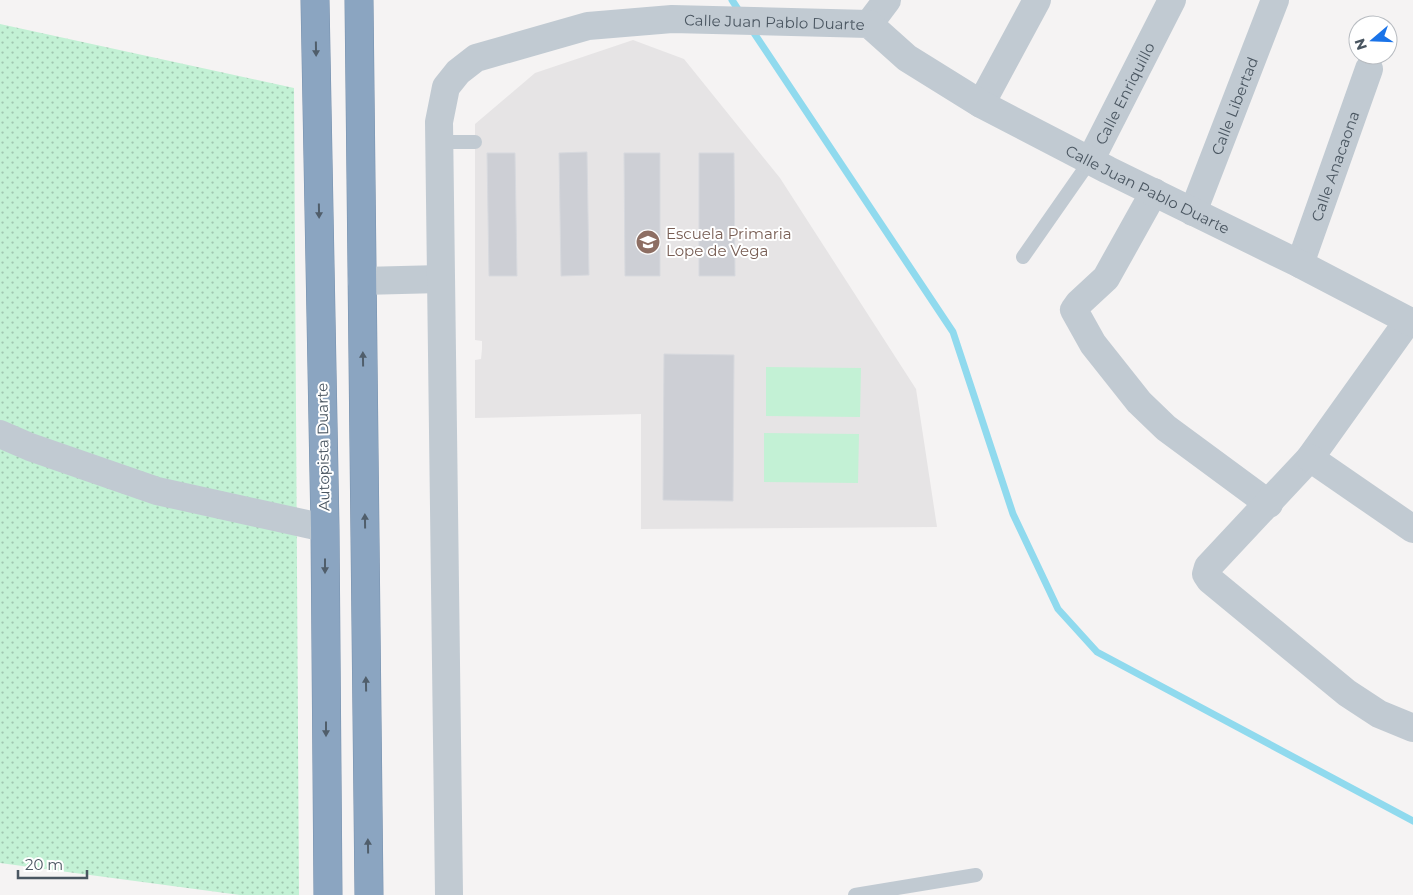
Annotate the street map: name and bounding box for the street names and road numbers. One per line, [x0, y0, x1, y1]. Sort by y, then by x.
street label: Calle Juan Pablo Duarte [684, 10, 865, 33]
street label: Calle Enriquillo [1091, 39, 1158, 148]
street label: Calle Libertad [1207, 54, 1262, 157]
street label: Calle Anacaona [1306, 108, 1363, 224]
street label: Calle Juan Pablo Duarte [1063, 140, 1233, 238]
street label: Autopista Duarte [312, 383, 334, 511]

